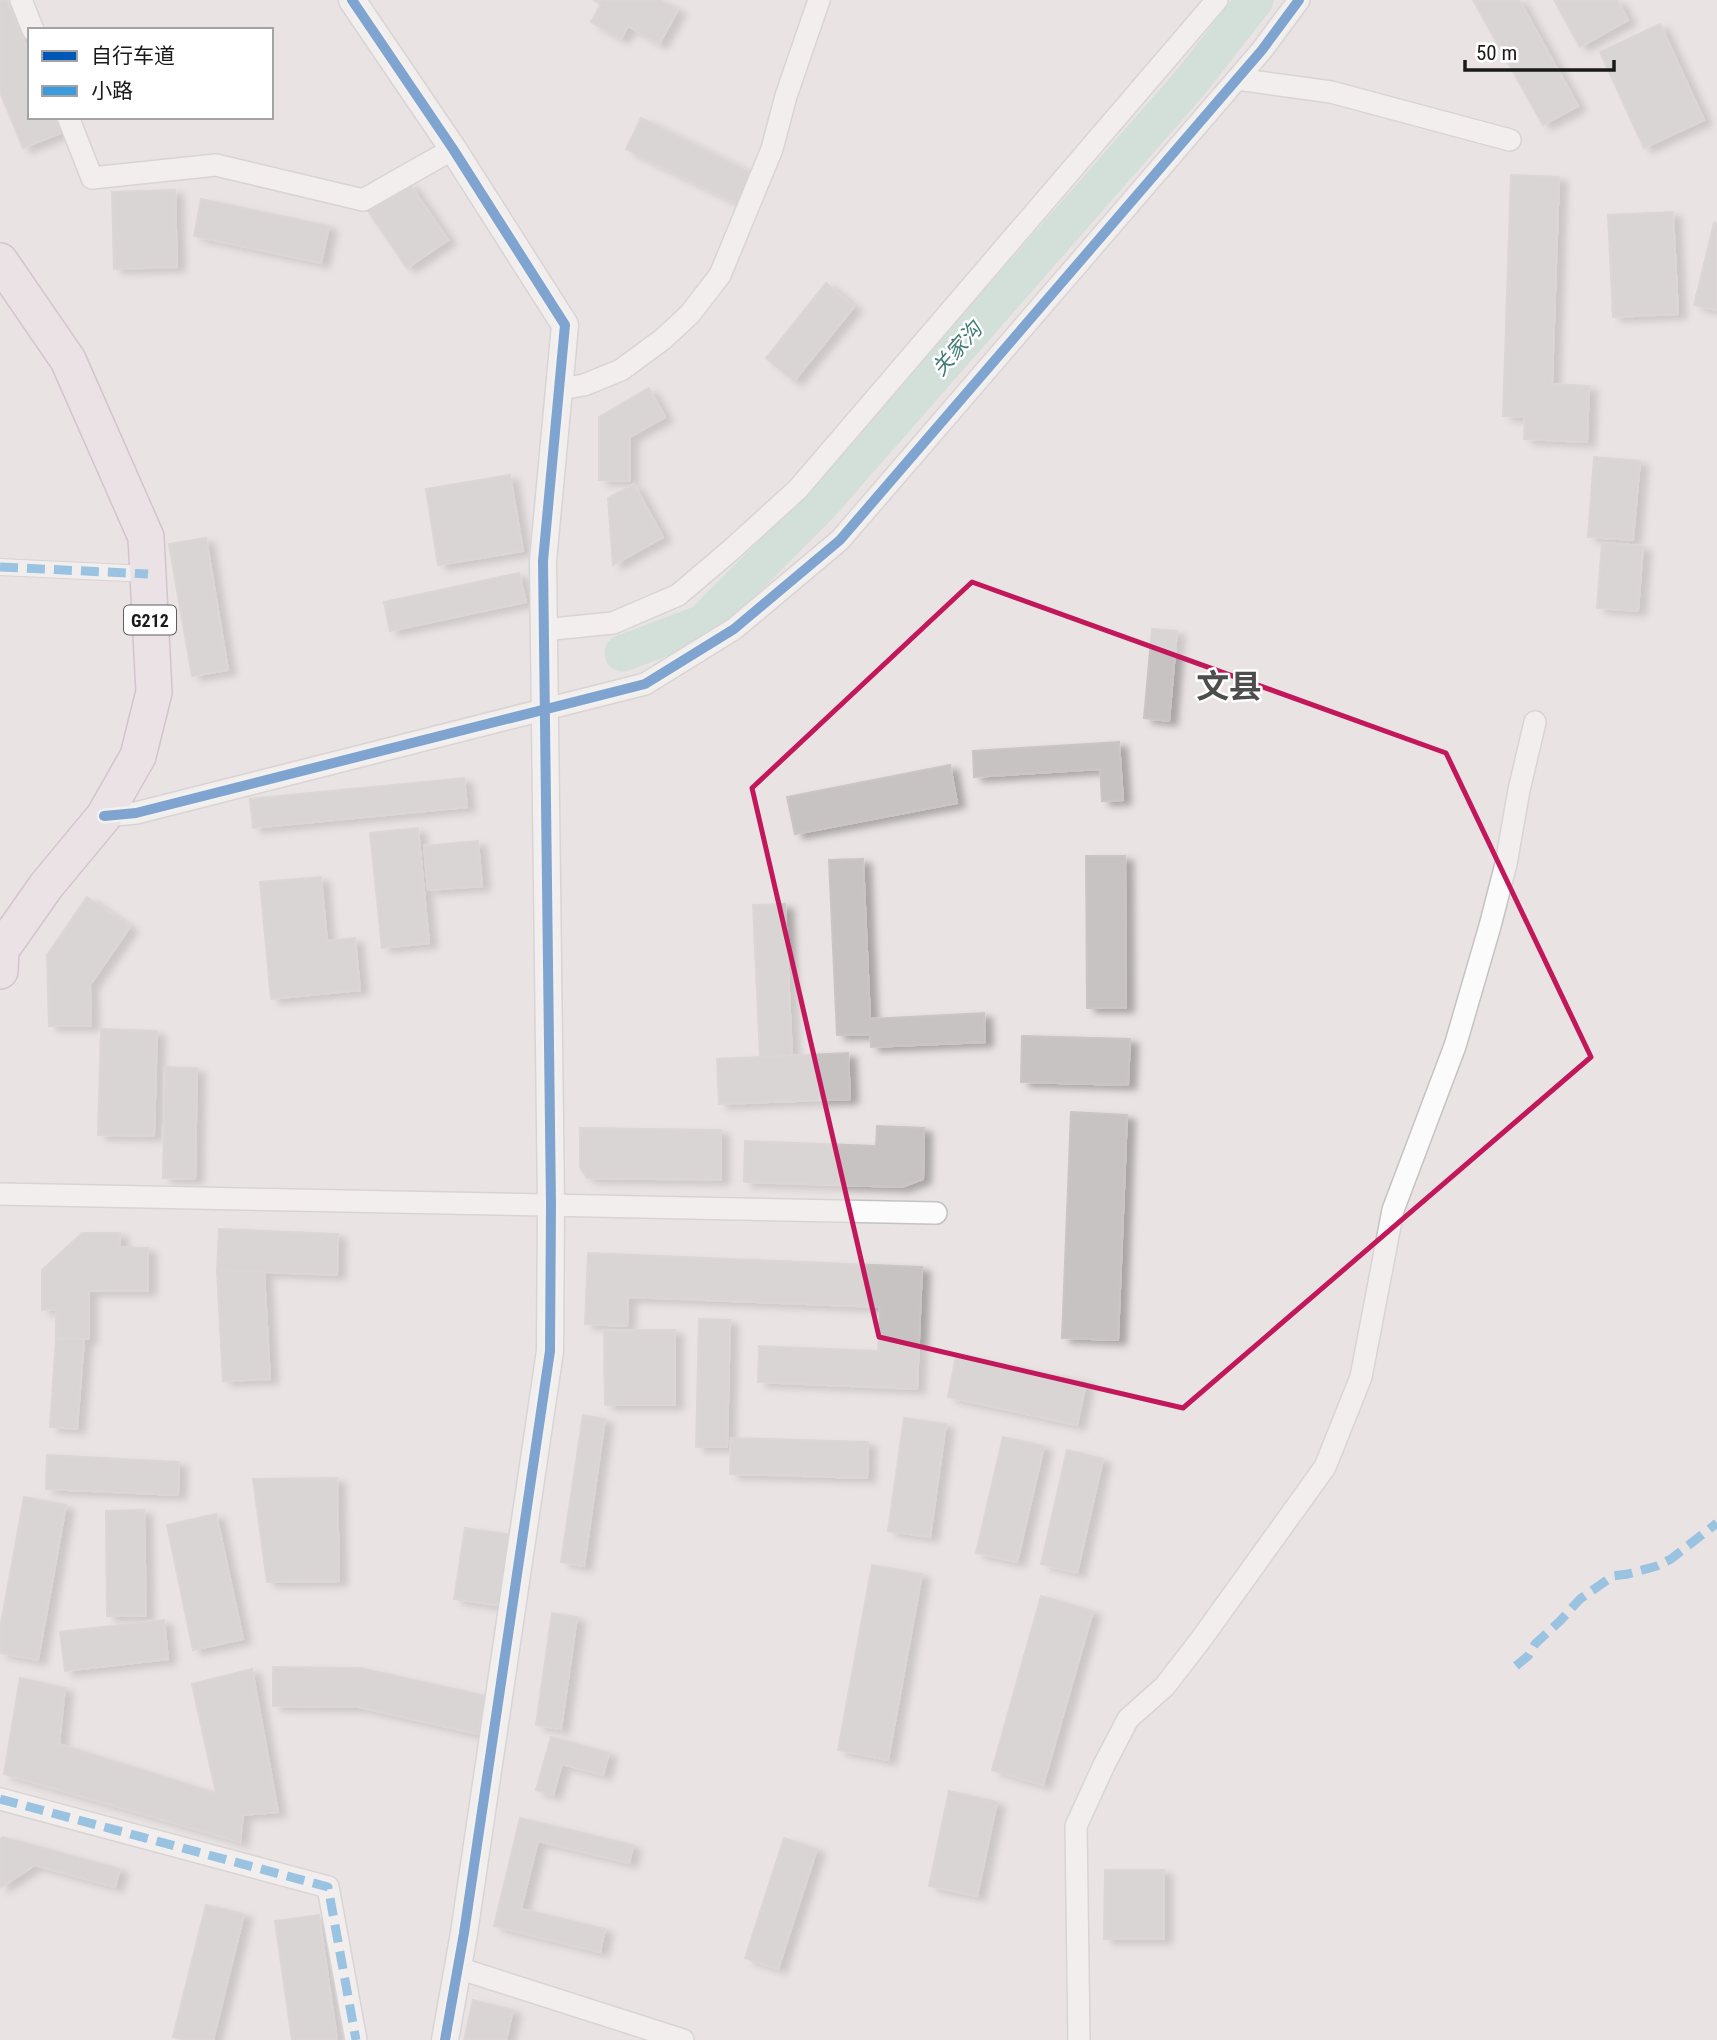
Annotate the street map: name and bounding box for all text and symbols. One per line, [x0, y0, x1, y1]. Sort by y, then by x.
legend [28, 28, 273, 119]
scale bar [1465, 28, 1614, 72]
text: 50 m [1476, 41, 1517, 65]
text: 自行车道 [91, 44, 175, 68]
text: 小路 [91, 79, 133, 103]
water label: 关家沟 [927, 316, 988, 381]
road number: G212 [124, 606, 176, 634]
district label: 文县 [1196, 667, 1262, 706]

